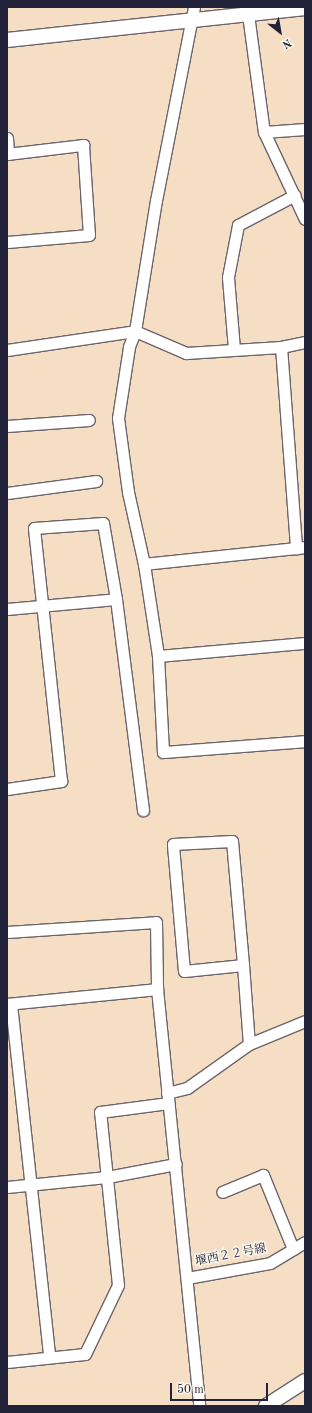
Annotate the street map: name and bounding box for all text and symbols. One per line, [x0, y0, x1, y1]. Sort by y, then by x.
north arrow [260, 12, 300, 52]
text: N [280, 36, 293, 50]
street label: 堰西２２号線 [194, 1242, 268, 1270]
scale bar [172, 1375, 270, 1401]
text: 50 m [177, 1384, 204, 1396]

